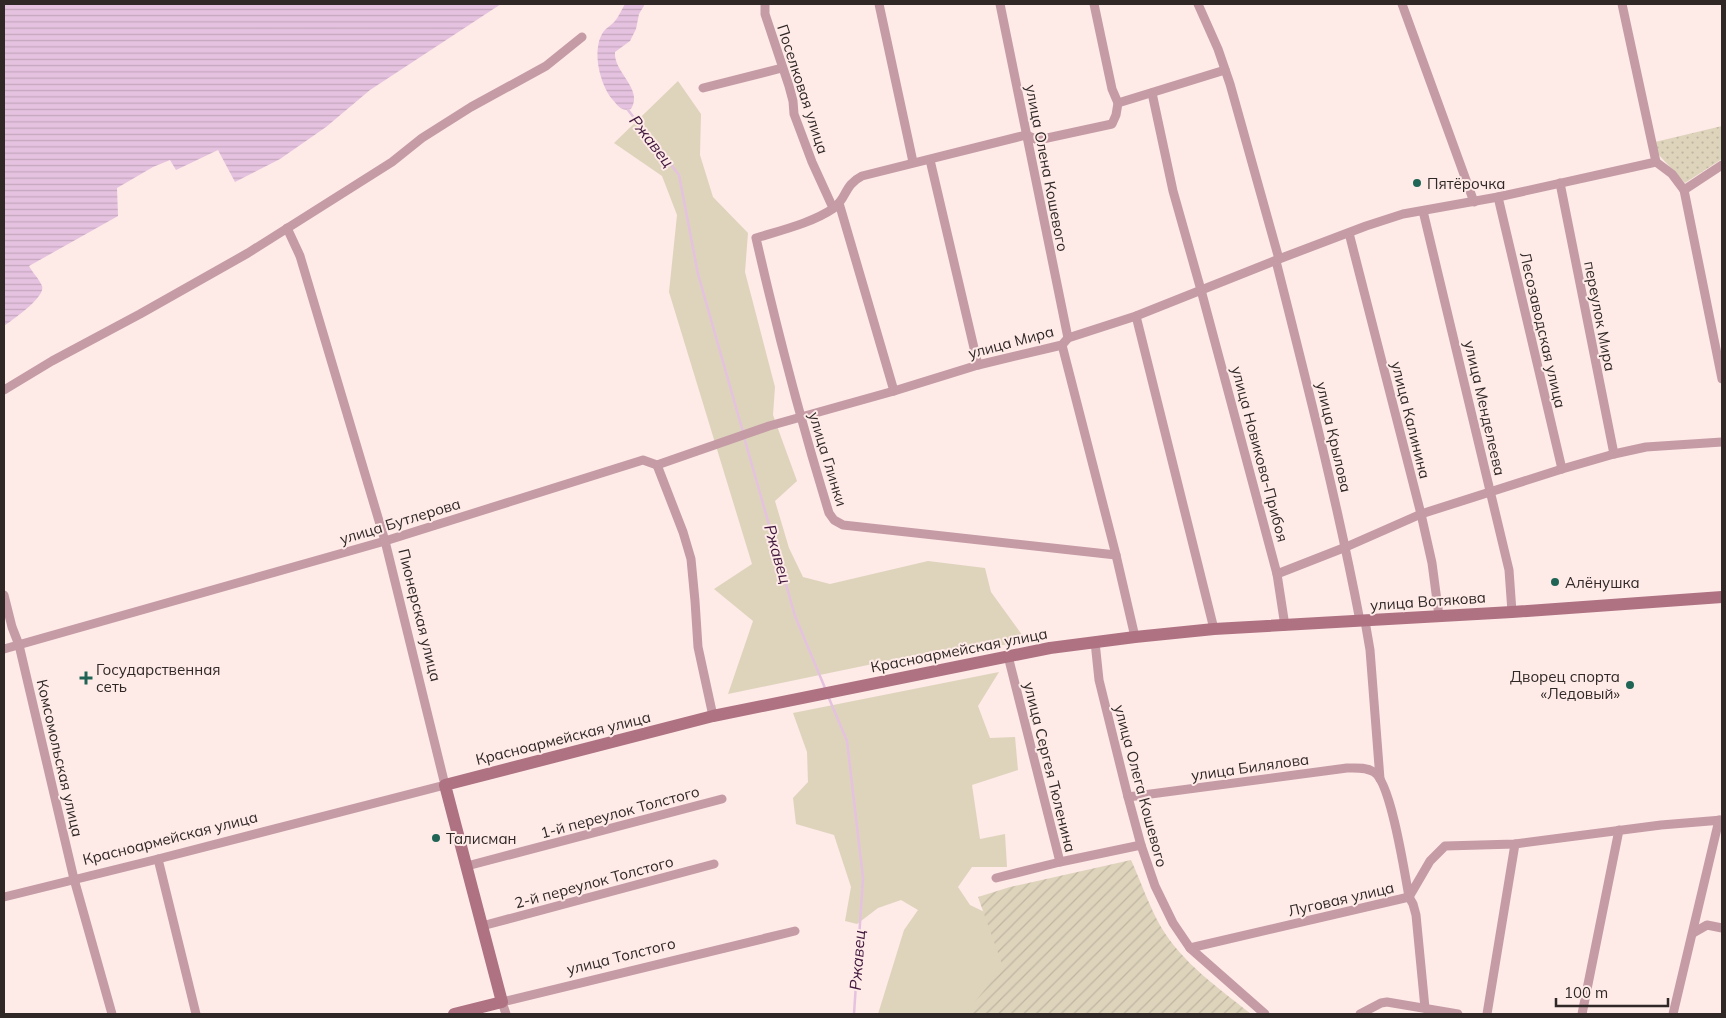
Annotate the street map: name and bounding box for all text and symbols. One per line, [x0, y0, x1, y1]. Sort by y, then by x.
street label: Поселковая улица [773, 22, 833, 156]
street label: улица Олена Кошевого [1021, 83, 1073, 253]
water label: Ржавец [625, 111, 679, 171]
place label: Пятёрочка [1427, 174, 1505, 193]
marker: Пятёрочка [1411, 177, 1423, 189]
street label: Лесозаводская улица [1516, 250, 1570, 410]
street label: переулок Мира [1580, 259, 1620, 373]
street label: улица Мира [966, 321, 1056, 363]
street label: улица Менделеева [1460, 339, 1510, 477]
street label: улица Калинина [1387, 359, 1435, 481]
street label: улица Новикова-Прибоя [1227, 364, 1293, 544]
street label: улица Крылова [1312, 380, 1356, 494]
street label: улица Глинки [805, 410, 851, 508]
street label: улица Бутлерова [337, 494, 463, 548]
water label: Ржавец [760, 522, 796, 586]
street label: Пионерская улица [394, 547, 446, 683]
place label: Алёнушка [1565, 573, 1640, 592]
marker: Алёнушка [1549, 576, 1561, 588]
street label: улица Вотякова [1370, 587, 1486, 615]
street label: Красноармейская улица [869, 624, 1049, 676]
place label: Государственная сеть [96, 660, 221, 696]
place label: Дворец спорта «Ледовый» [1510, 667, 1620, 703]
marker: Государственная сеть [80, 672, 92, 684]
street label: Комсомольская улица [33, 677, 87, 839]
marker: Дворец спорта «Ледовый» [1624, 679, 1636, 691]
street label: улица Сергея Тюленина [1020, 680, 1080, 854]
street label: улица Олега Кошевого [1110, 703, 1172, 869]
street label: Красноармейская улица [474, 707, 652, 769]
street label: улица Билялова [1190, 749, 1310, 785]
street label: 1-й переулок Толстого [538, 782, 702, 842]
street label: Красноармейская улица [81, 807, 259, 869]
place label: Талисман [446, 829, 517, 848]
marker: Талисман [430, 832, 442, 844]
street label: 2-й переулок Толстого [512, 852, 676, 912]
street label: Луговая улица [1286, 878, 1396, 920]
water label: Ржавец [845, 929, 869, 991]
street label: улица Толстого [565, 933, 677, 979]
scale bar [1556, 976, 1668, 1008]
text: 100 m [1564, 983, 1608, 1002]

